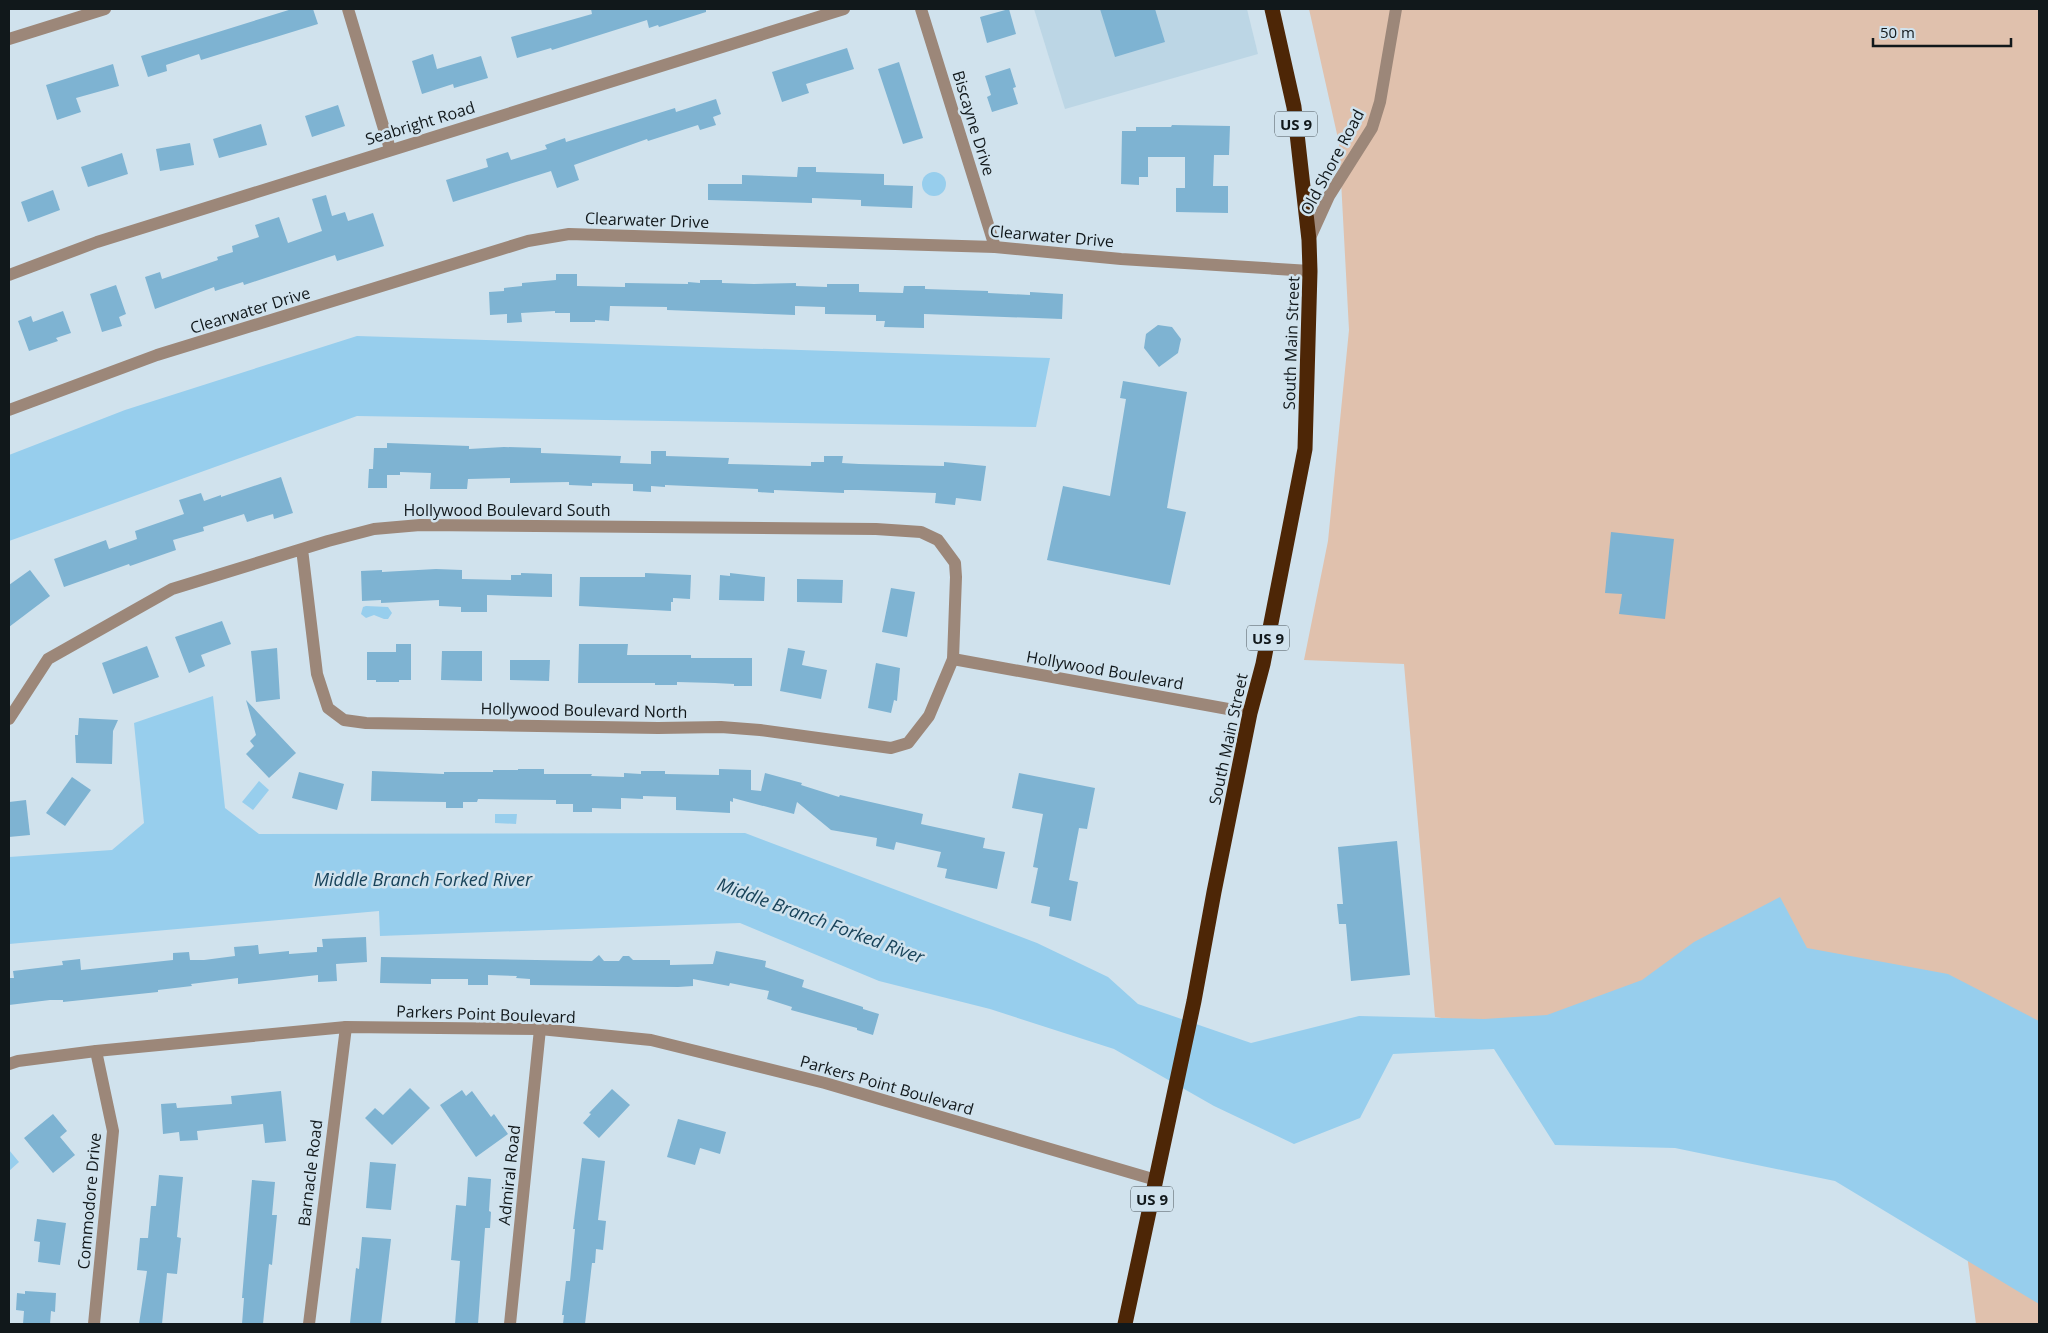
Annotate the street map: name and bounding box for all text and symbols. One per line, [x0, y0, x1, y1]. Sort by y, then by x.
scale bar [1873, 15, 2010, 47]
text: 50 m [1880, 22, 1915, 42]
street label: Biscayne Drive [948, 68, 1000, 178]
street label: Seabright Road [362, 96, 478, 150]
street label: Old Shore Road [1295, 105, 1369, 219]
road number: US 9 [1275, 112, 1317, 136]
street label: Clearwater Drive [584, 207, 710, 233]
street label: Clearwater Drive [989, 220, 1115, 252]
street label: South Main Street [1278, 275, 1304, 410]
street label: Clearwater Drive [187, 281, 313, 339]
street label: Hollywood Boulevard South [404, 499, 611, 521]
road number: US 9 [1247, 626, 1289, 650]
street label: Hollywood Boulevard [1025, 645, 1185, 695]
street label: South Main Street [1203, 671, 1253, 807]
street label: Hollywood Boulevard North [480, 697, 688, 723]
water label: Middle Branch Forked River [314, 867, 533, 891]
water label: Middle Branch Forked River [714, 871, 928, 969]
street label: Parkers Point Boulevard [396, 1000, 576, 1028]
street label: Parkers Point Boulevard [798, 1050, 976, 1120]
street label: Barnacle Road [293, 1118, 327, 1228]
street label: Admiral Road [493, 1124, 525, 1226]
street label: Commodore Drive [72, 1132, 106, 1270]
road number: US 9 [1131, 1186, 1173, 1212]

